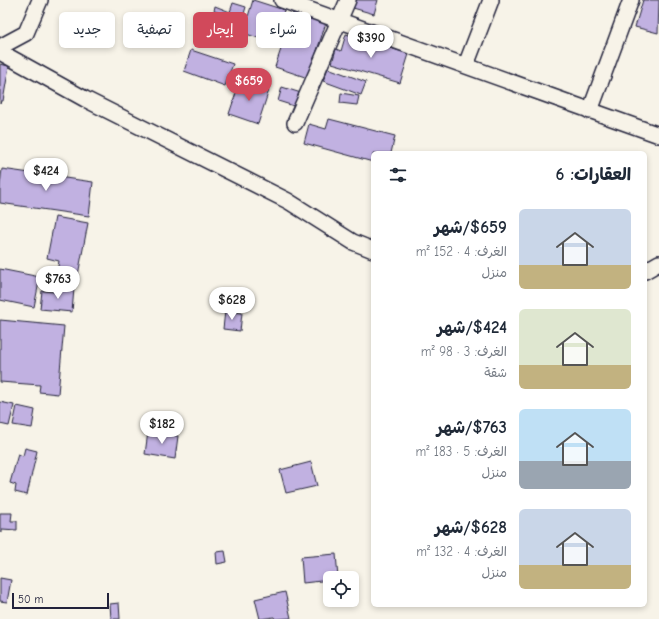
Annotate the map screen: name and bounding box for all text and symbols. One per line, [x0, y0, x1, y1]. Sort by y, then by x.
chip: جديد [59, 12, 115, 48]
chip: تصفية [123, 12, 185, 48]
chip: إيجار [193, 12, 248, 48]
chip: شراء [256, 12, 311, 48]
pin: $390 [347, 25, 395, 59]
text: $390 [357, 30, 385, 45]
pin: $659 [225, 68, 273, 102]
text: $659 [235, 73, 263, 88]
pin: $424 [22, 158, 70, 192]
text: $424 [33, 163, 59, 178]
icon: filters [387, 164, 409, 186]
text: العقارات: 6 [556, 165, 631, 184]
text: $659/شهر [434, 218, 507, 237]
icon: home [551, 225, 599, 273]
text: الغرف: 4 · 152 m² [416, 244, 507, 259]
text: منزل [481, 265, 507, 280]
pin: $763 [34, 266, 82, 300]
text: $763 [45, 271, 71, 286]
pin: $628 [208, 287, 256, 321]
text: $628 [218, 292, 246, 307]
text: $424/شهر [437, 318, 507, 337]
icon: home [551, 325, 599, 373]
text: الغرف: 3 · 98 m² [421, 344, 507, 359]
text: شقة [484, 365, 507, 380]
pin: $182 [138, 411, 186, 445]
text: $182 [149, 416, 175, 431]
text: $763/شهر [437, 418, 507, 437]
icon: home [551, 425, 599, 473]
text: الغرف: 5 · 183 m² [416, 444, 507, 459]
text: منزل [481, 465, 507, 480]
text: $628/شهر [435, 518, 507, 537]
icon: home [551, 525, 599, 573]
text: الغرف: 4 · 132 m² [416, 544, 507, 559]
text: منزل [481, 565, 507, 580]
map controls [323, 571, 359, 607]
button: locate [323, 571, 359, 607]
scale bar [12, 591, 109, 610]
text: 50 m [18, 593, 43, 606]

